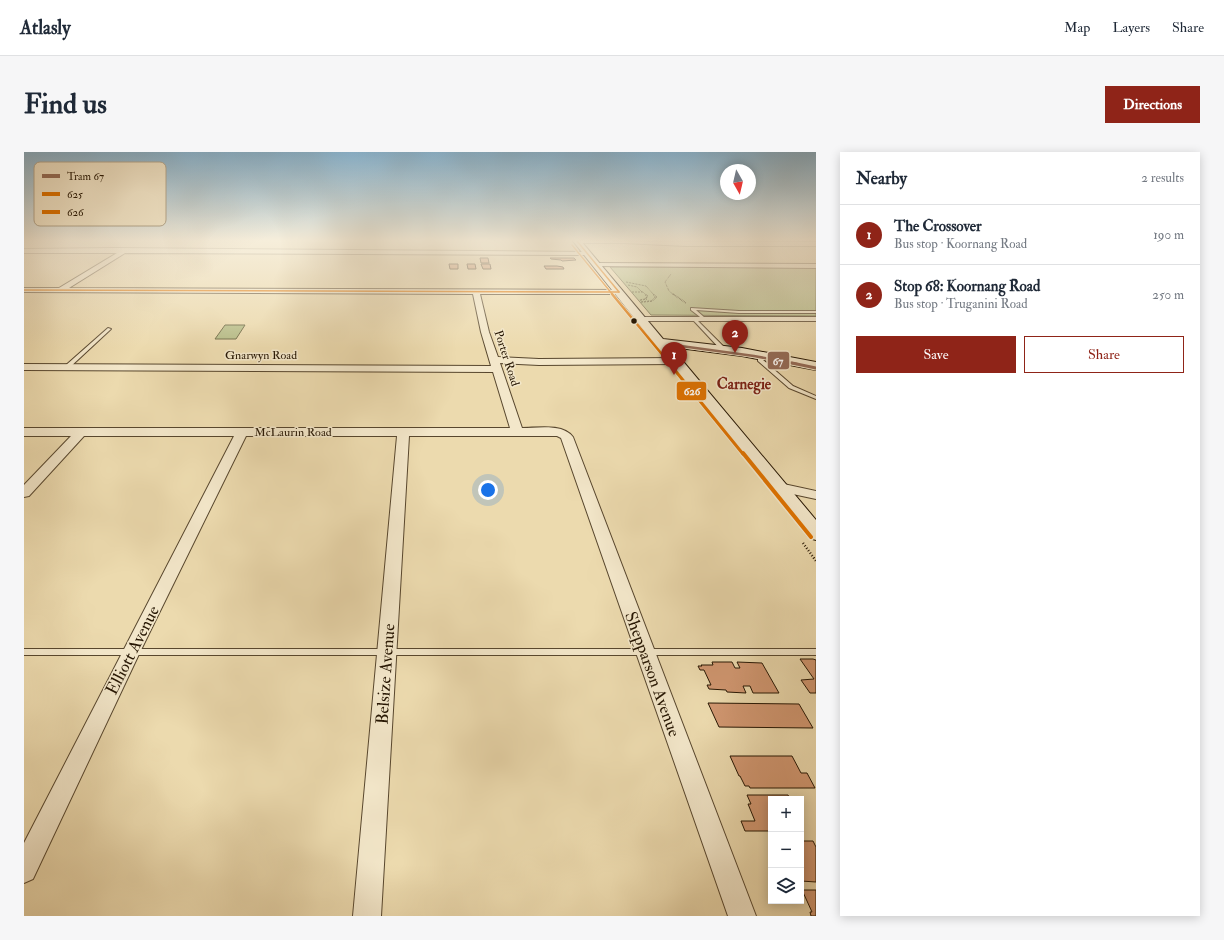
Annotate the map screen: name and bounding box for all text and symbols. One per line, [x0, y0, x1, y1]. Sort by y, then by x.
text: Atlasly [20, 16, 71, 40]
text: Map [1064, 19, 1090, 36]
text: Layers [1112, 19, 1150, 36]
text: Share [1172, 19, 1204, 36]
button: Directions [1105, 86, 1200, 123]
text: Find us [24, 87, 107, 122]
legend [34, 162, 166, 226]
north arrow [720, 164, 756, 200]
text: Nearby [856, 168, 907, 189]
text: Tram 67 [67, 170, 104, 183]
text: 2 results [1141, 170, 1184, 186]
text: 625 [67, 188, 83, 201]
text: 626 [67, 206, 85, 219]
text: The Crossover [894, 217, 982, 236]
text: 1 [867, 227, 871, 243]
text: 190 m [1153, 227, 1184, 243]
text: Bus stop · Koornang Road [894, 236, 1027, 252]
text: Stop 68: Koornang Road [894, 277, 1040, 296]
text: 2 [866, 287, 872, 303]
text: 250 m [1152, 287, 1184, 303]
text: Bus stop · Truganini Road [894, 296, 1028, 312]
unlabelled marker [629, 316, 639, 326]
pin: 2 [722, 320, 748, 353]
street label: Porter Road [490, 328, 523, 388]
button: Save [856, 336, 1016, 373]
button: Share [1024, 336, 1184, 373]
pin: 1 [661, 342, 687, 375]
street label: Gnarwyn Road [225, 348, 297, 363]
line badge: 67 [767, 351, 790, 370]
text: 67 [773, 355, 784, 368]
district label: Carnegie [717, 375, 772, 395]
line badge: 626 [676, 381, 707, 401]
text: 626 [684, 385, 702, 398]
street label: McLaurin Road [254, 425, 332, 440]
your location [478, 480, 498, 500]
street label: Elliott Avenue [101, 602, 164, 698]
street label: Shepparson Avenue [619, 609, 685, 740]
street label: Belsize Avenue [371, 623, 399, 725]
map controls [768, 796, 804, 904]
button: + [768, 796, 804, 832]
button: − [768, 832, 804, 868]
button: layers [768, 868, 804, 904]

